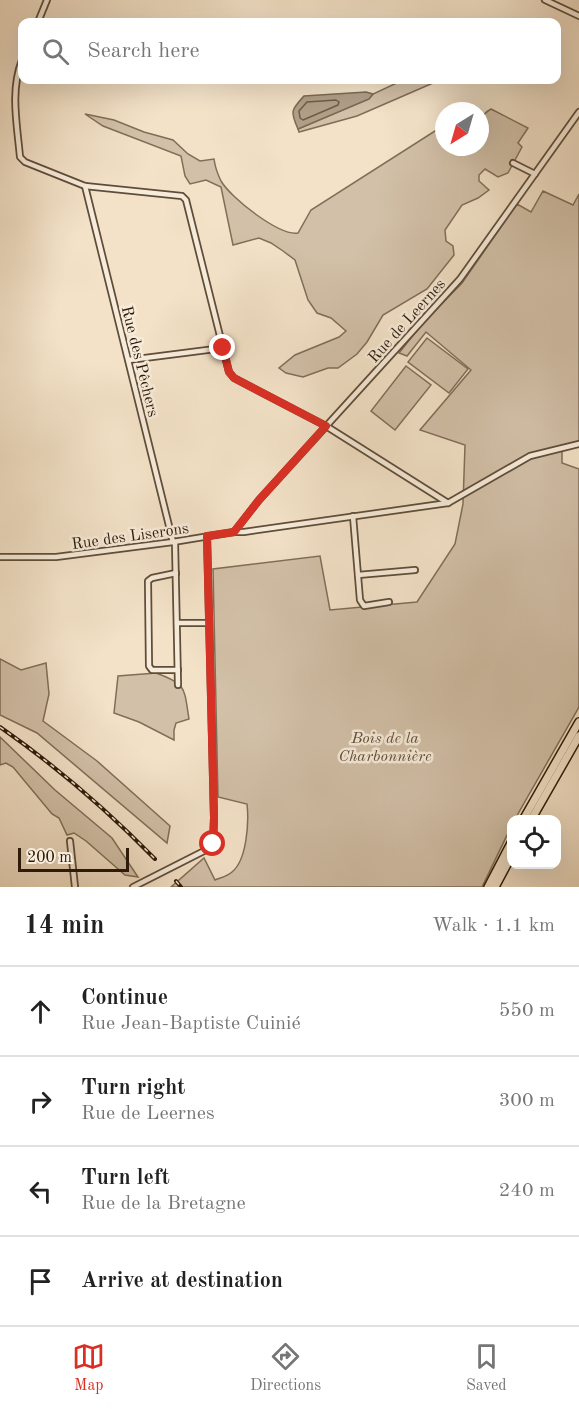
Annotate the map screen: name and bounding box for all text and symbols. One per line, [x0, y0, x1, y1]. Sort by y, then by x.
search box [18, 18, 561, 84]
icon: search [39, 35, 72, 68]
text: Search here [87, 40, 200, 62]
north arrow [435, 102, 489, 156]
street label: Rue de Leernes [366, 276, 449, 366]
street label: Rue des Pêchers [118, 304, 161, 419]
route end [209, 334, 235, 360]
street label: Rue des Liserons [71, 521, 190, 553]
park label: Bois de la Charbonnière [338, 731, 432, 765]
map controls [507, 815, 561, 869]
button: locate [507, 815, 561, 869]
route start [199, 830, 225, 856]
scale bar [18, 845, 129, 872]
text: 200 m [27, 850, 72, 866]
text: 14 min [24, 913, 104, 939]
text: Walk · 1.1 km [432, 916, 555, 936]
text: Continue [81, 987, 168, 1009]
icon: ahead [24, 995, 57, 1028]
text: 550 m [499, 1001, 555, 1021]
text: Rue Jean-Baptiste Cuinié [81, 1014, 301, 1034]
text: Turn right [81, 1077, 185, 1099]
icon: right [24, 1085, 57, 1118]
text: 300 m [499, 1091, 555, 1111]
text: Rue de Leernes [81, 1104, 215, 1124]
text: Turn left [81, 1167, 170, 1189]
icon: left [24, 1175, 57, 1208]
text: 240 m [499, 1181, 555, 1201]
text: Rue de la Bretagne [81, 1194, 246, 1214]
icon: arrive [24, 1265, 57, 1298]
text: Arrive at destination [81, 1270, 283, 1292]
tab: Map [72, 1340, 105, 1396]
tab: Directions [250, 1340, 321, 1396]
tab: Saved [466, 1340, 507, 1396]

